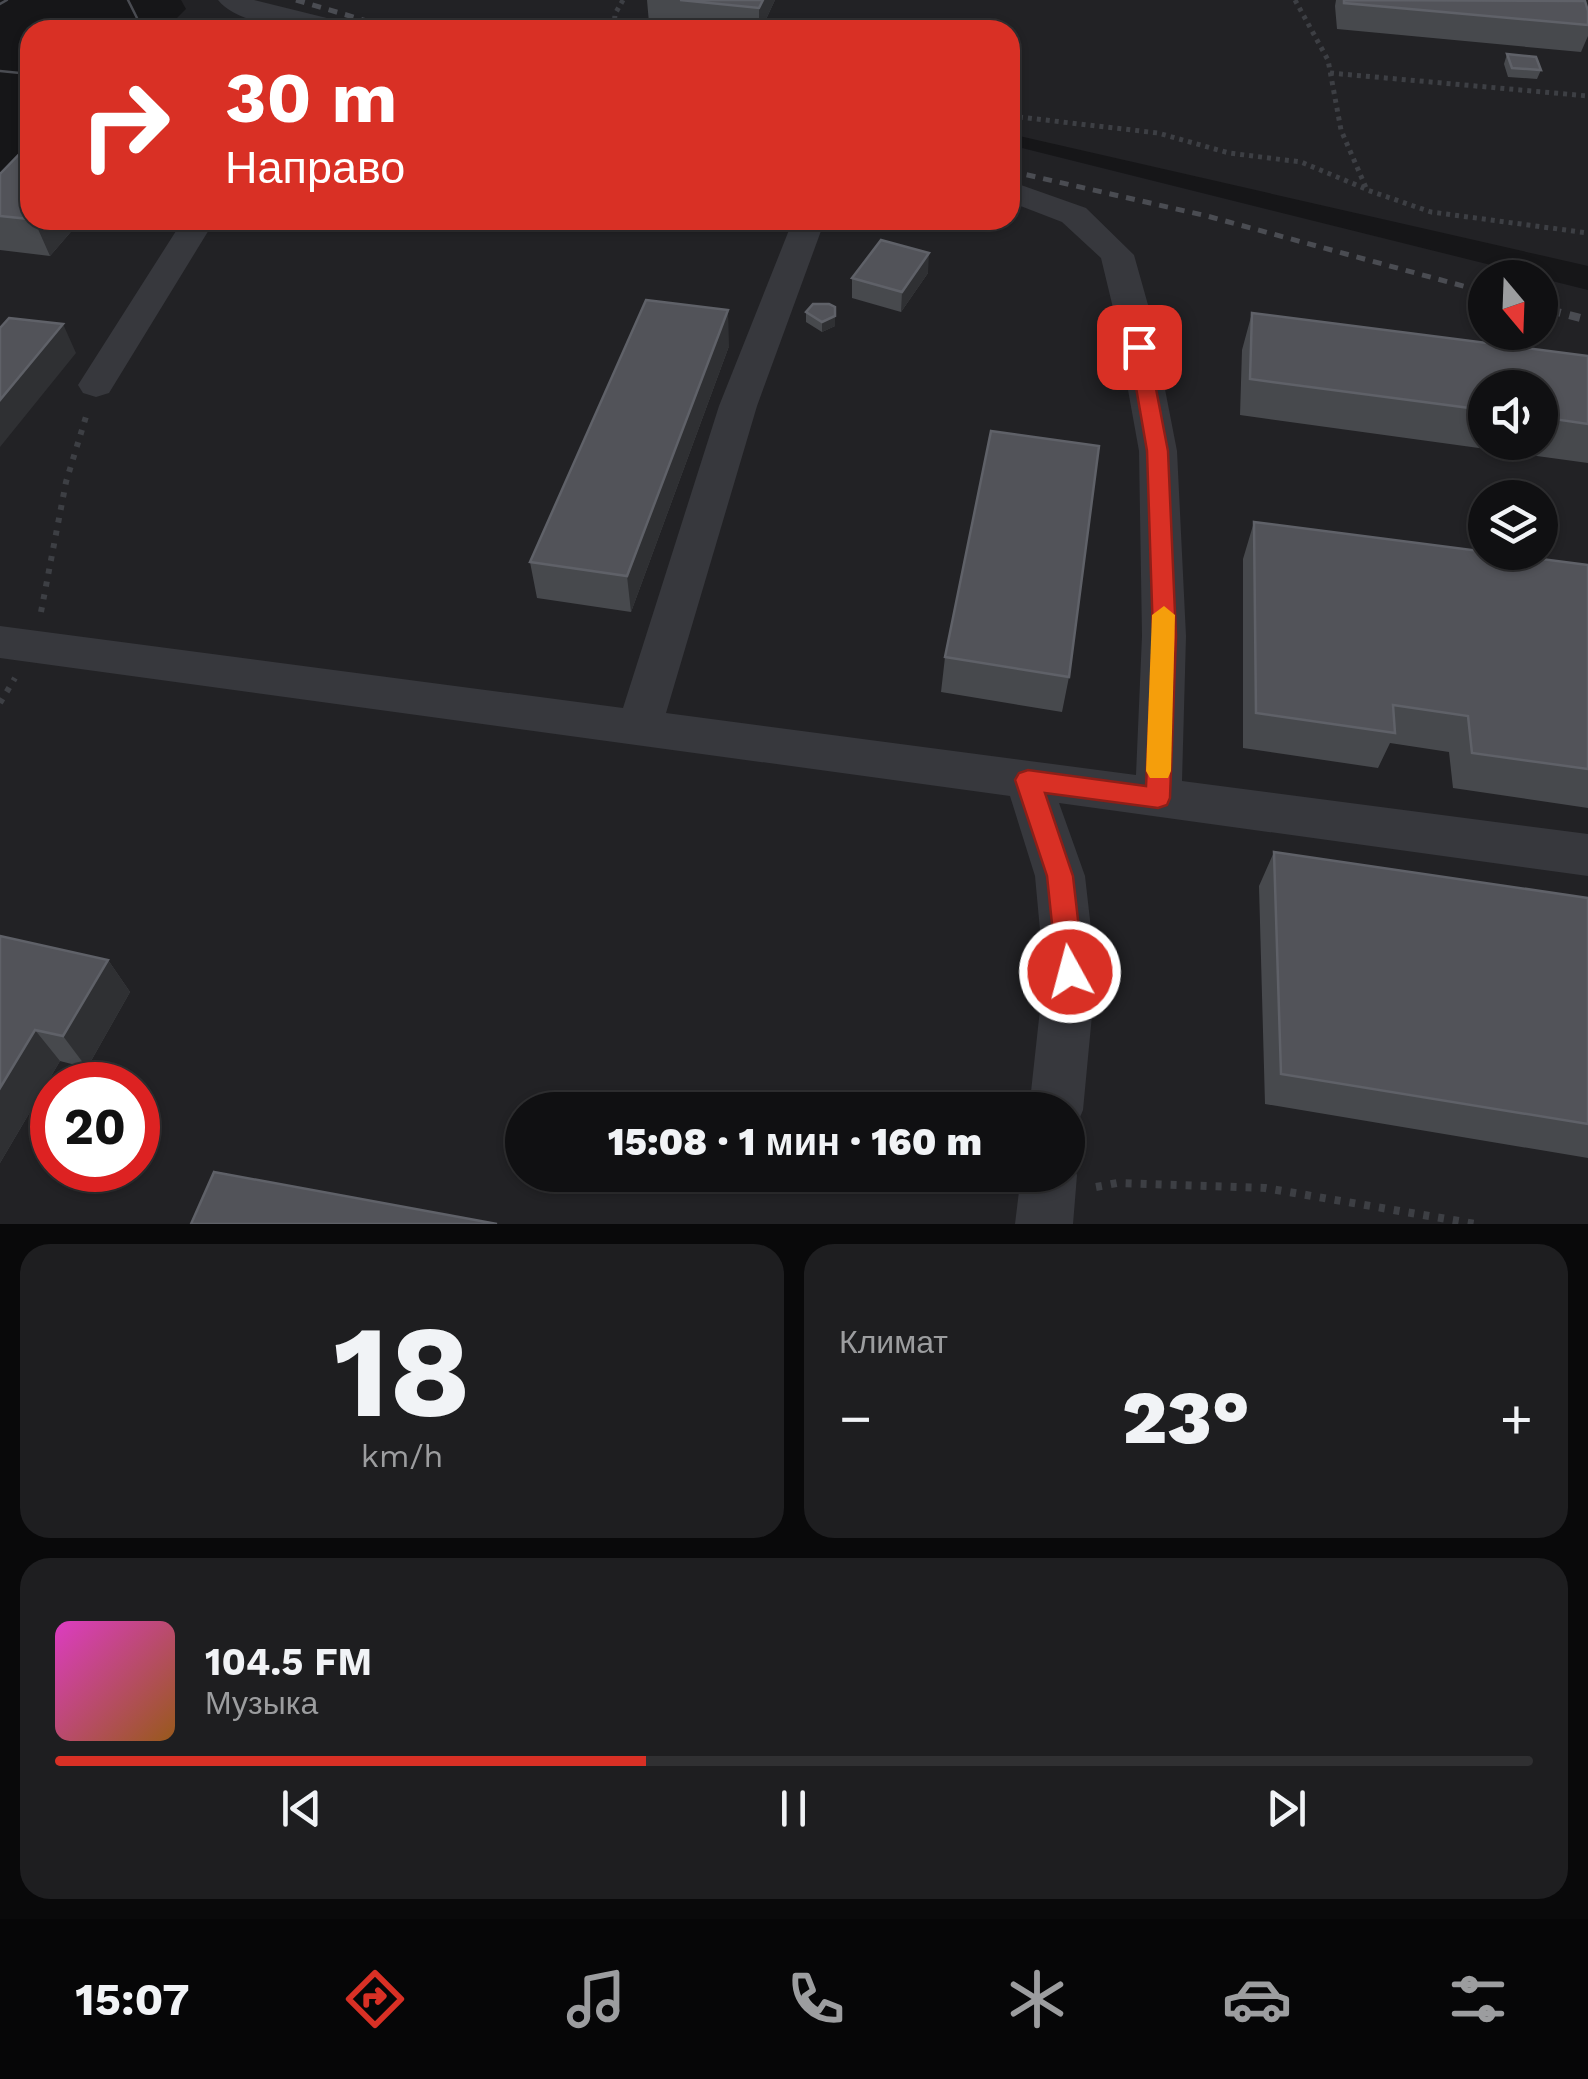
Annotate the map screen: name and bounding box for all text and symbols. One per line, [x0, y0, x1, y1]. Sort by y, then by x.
text: 30 m [225, 57, 397, 139]
icon: right [60, 60, 190, 190]
text: Направо [225, 141, 405, 194]
north arrow [1468, 260, 1558, 350]
map controls [1468, 260, 1558, 570]
pin [1097, 305, 1182, 390]
icon: arrive [1112, 320, 1167, 375]
button: sound [1468, 370, 1558, 460]
button: layers [1468, 480, 1558, 570]
position arrow [1018, 920, 1122, 1024]
speed limit sign: 20 [30, 1062, 160, 1192]
text: 15:08 · 1 мин · 160 m [608, 1120, 982, 1164]
text: 18 [333, 1295, 471, 1448]
text: Климат [839, 1323, 948, 1361]
text: 23° [1122, 1373, 1250, 1461]
text: − [839, 1386, 872, 1450]
text: + [1500, 1386, 1533, 1450]
text: km/h [361, 1437, 443, 1475]
text: 104.5 FM [205, 1640, 372, 1684]
text: Музыка [205, 1684, 318, 1722]
icon: previous [274, 1781, 329, 1836]
icon: pause [766, 1781, 821, 1836]
icon: next [1259, 1781, 1314, 1836]
icon: directions [340, 1964, 410, 2034]
icon: music [561, 1964, 631, 2034]
icon: phone [781, 1964, 851, 2034]
icon: climate [1002, 1964, 1072, 2034]
icon: car [1222, 1964, 1292, 2034]
icon: filters [1443, 1964, 1513, 2034]
text: 15:07 [75, 1973, 190, 2026]

